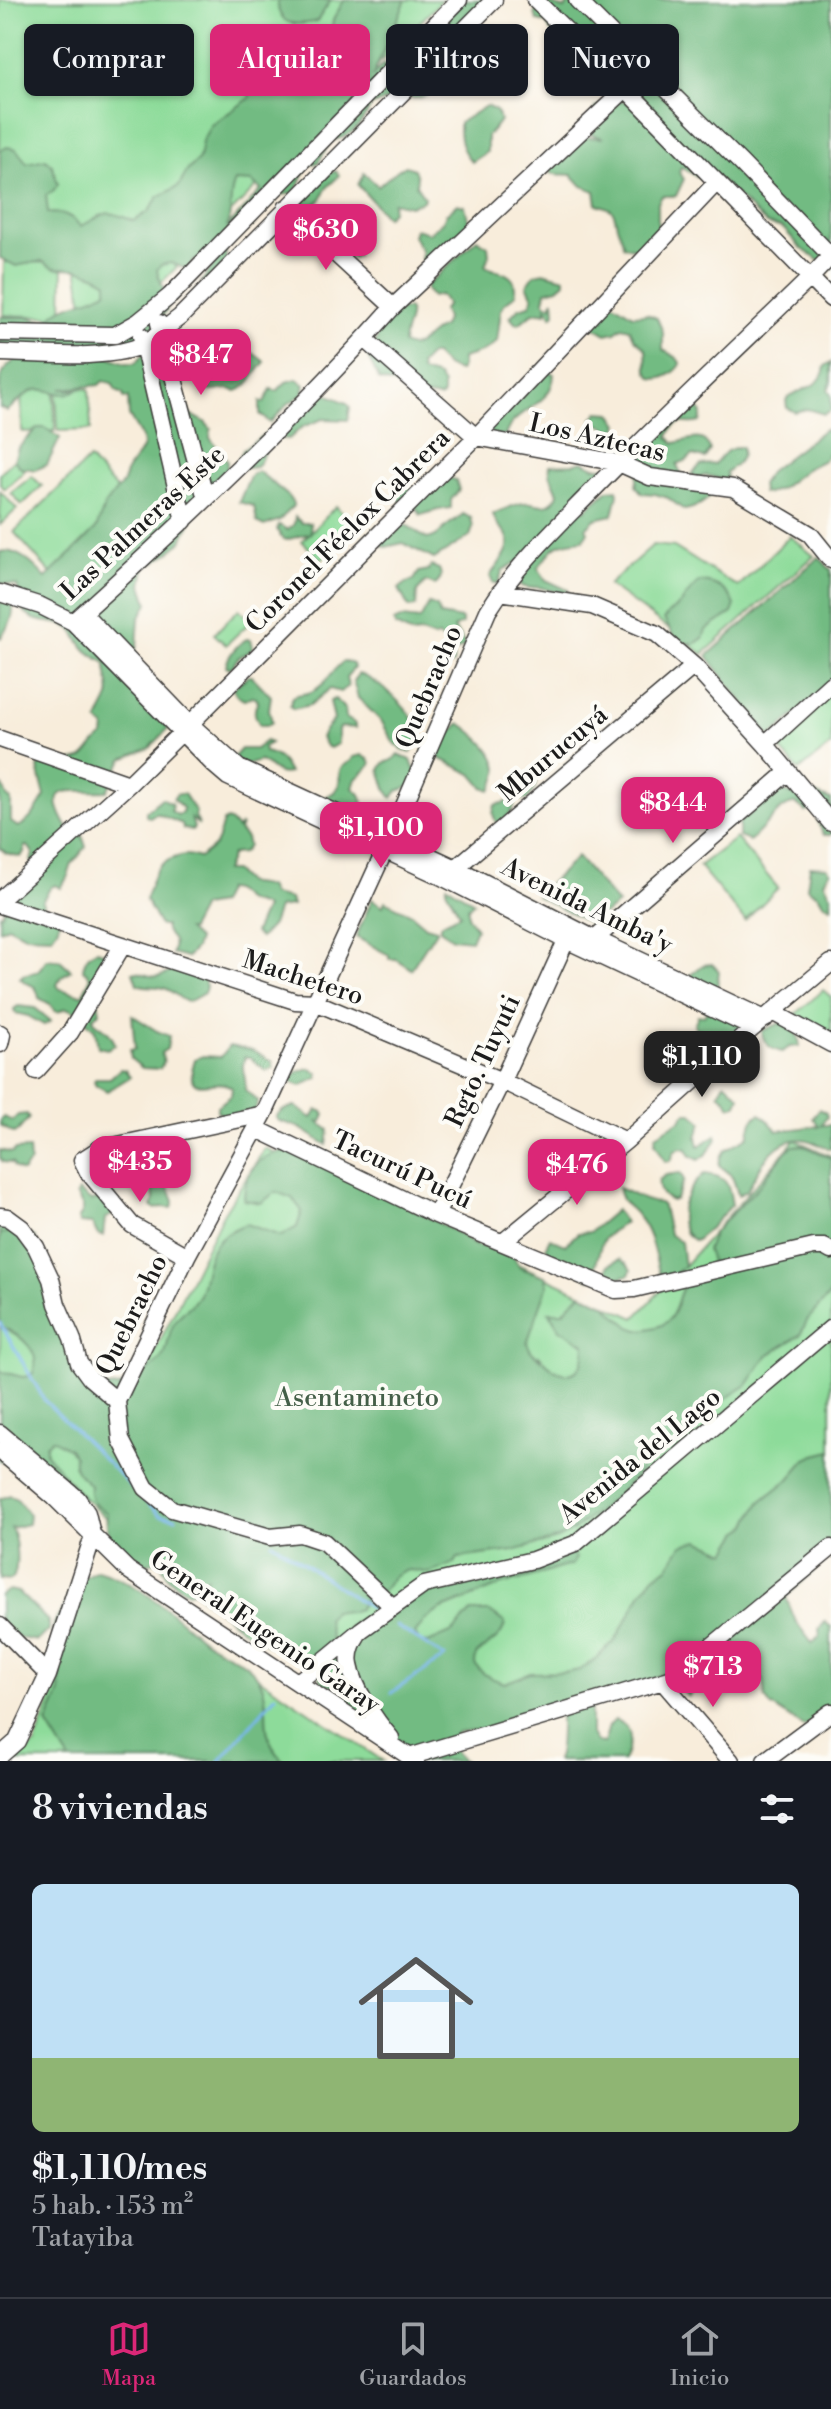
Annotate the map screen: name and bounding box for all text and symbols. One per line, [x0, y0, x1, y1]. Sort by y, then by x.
chip: Comprar [24, 24, 194, 96]
chip: Alquilar [210, 24, 370, 96]
chip: Filtros [386, 24, 528, 96]
chip: Nuevo [544, 24, 679, 96]
pin: $630 [279, 204, 373, 272]
text: $630 [293, 214, 359, 246]
pin: $847 [154, 329, 248, 397]
text: $847 [169, 339, 233, 371]
street label: Los Aztecas [526, 407, 668, 469]
street label: Coronel Féelox Cabrera [239, 422, 457, 640]
street label: Las Palmeras Este [54, 439, 232, 607]
street label: Quebracho [389, 621, 469, 753]
street label: Mburucuyá [492, 698, 615, 809]
pin: $844 [626, 777, 720, 845]
text: $844 [639, 787, 707, 819]
pin: $1,100 [316, 802, 446, 870]
text: $1,100 [338, 812, 424, 844]
street label: Avenida Amba'y [495, 850, 678, 961]
street label: Machetero [238, 943, 368, 1013]
street label: Rgto. Tuyuti [438, 990, 528, 1132]
pin: $1,110 [637, 1031, 767, 1099]
text: $1,110 [662, 1041, 742, 1073]
street label: Tacurú Pucú [327, 1124, 477, 1216]
pin: $435 [93, 1136, 187, 1204]
pin: $476 [530, 1139, 624, 1207]
text: $435 [108, 1146, 172, 1178]
text: $476 [546, 1149, 608, 1181]
street label: Quebracho [89, 1249, 175, 1381]
street label: Avenida del Lago [552, 1381, 727, 1532]
park label: Asentamineto [274, 1382, 439, 1414]
street label: General Eugenio Garay [144, 1543, 386, 1721]
pin: $713 [666, 1641, 760, 1709]
text: $713 [683, 1651, 743, 1683]
icon: filters [755, 1787, 799, 1831]
text: 8 viviendas [32, 1788, 208, 1830]
icon: home [344, 1936, 488, 2080]
text: $1,110/mes [32, 2148, 207, 2190]
text: 5 hab. · 153 m² [32, 2190, 193, 2222]
text: Tatayiba [32, 2222, 134, 2254]
tab: Mapa [102, 2317, 156, 2392]
tab: Guardados [359, 2317, 467, 2392]
tab: Inicio [670, 2317, 729, 2392]

